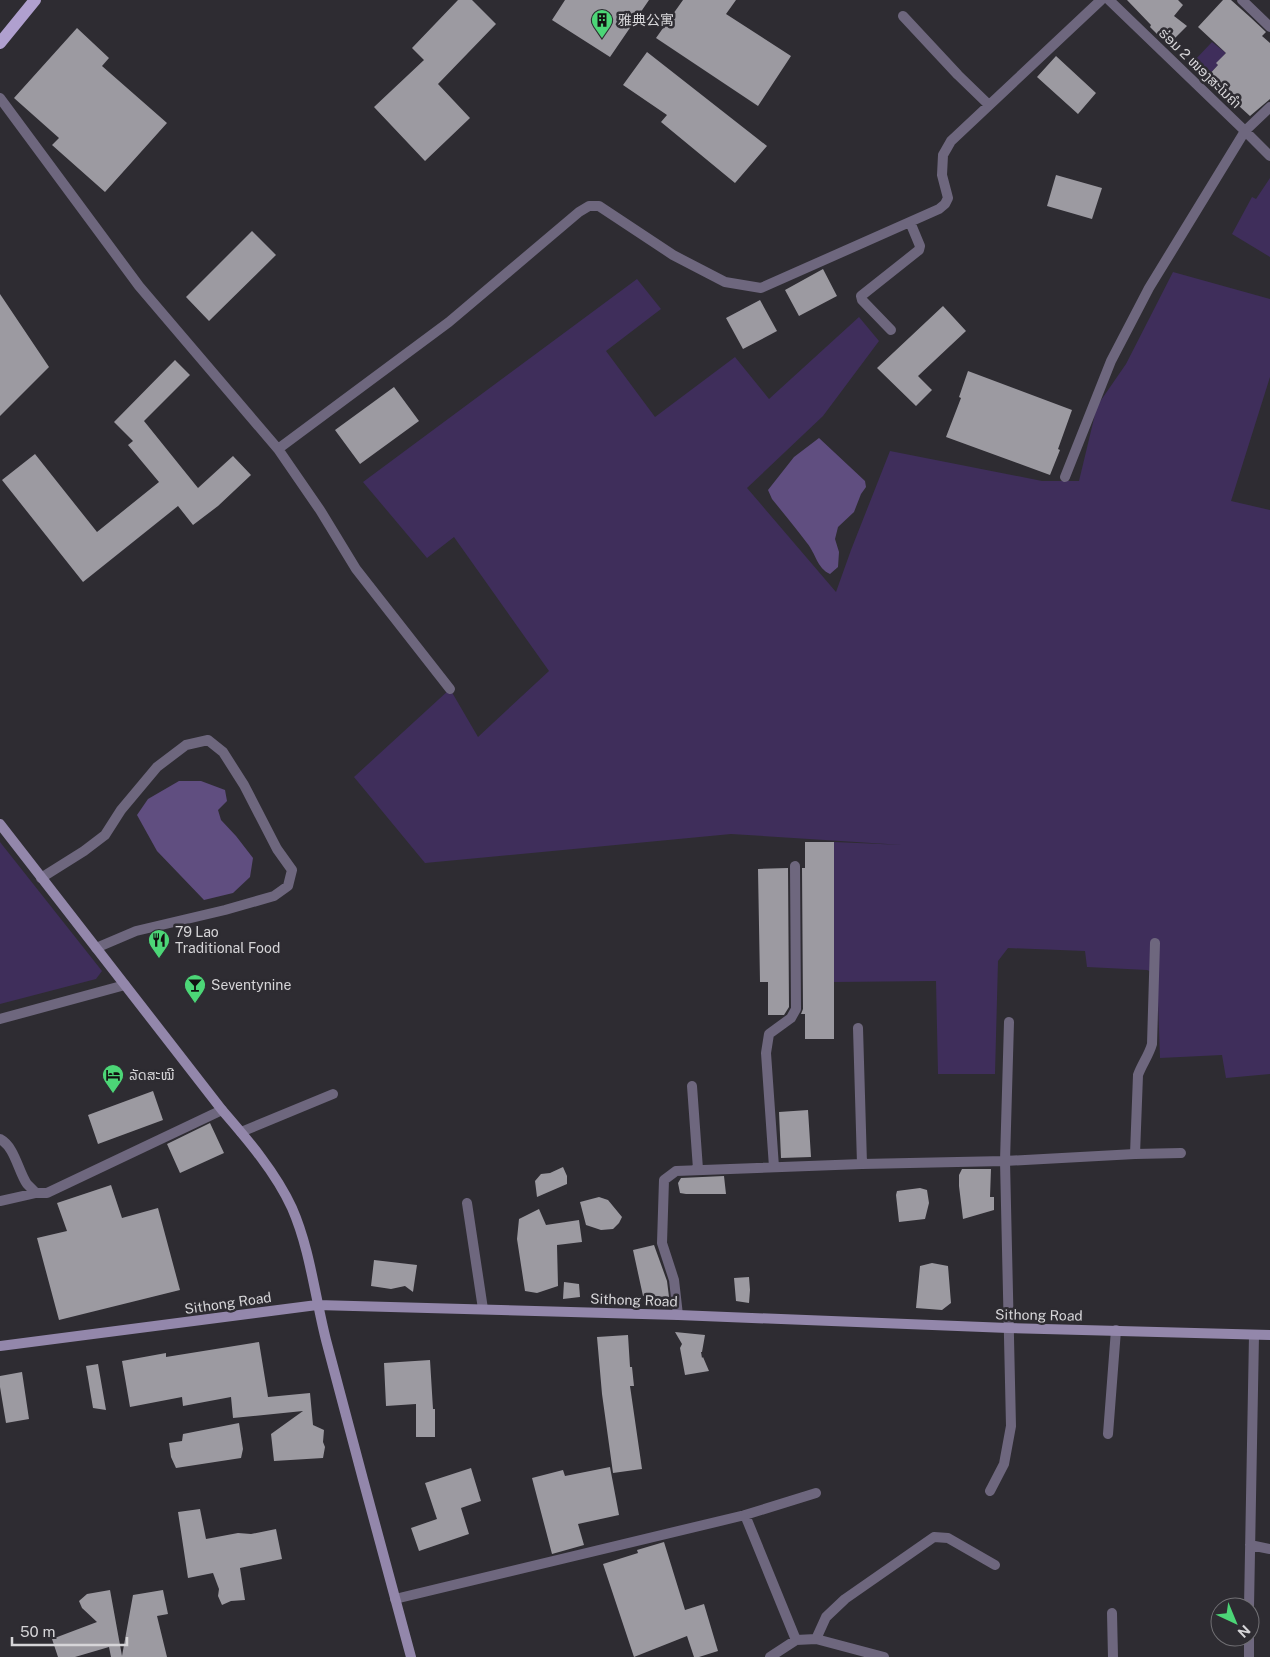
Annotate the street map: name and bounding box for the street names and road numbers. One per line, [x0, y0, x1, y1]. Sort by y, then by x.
street label: ຮ່ອມ 2 ໜອງສະໂນຄໍາ [1156, 25, 1244, 111]
street label: Sithong Road [183, 1289, 273, 1317]
street label: Sithong Road [590, 1290, 678, 1310]
street label: Sithong Road [995, 1306, 1083, 1324]

